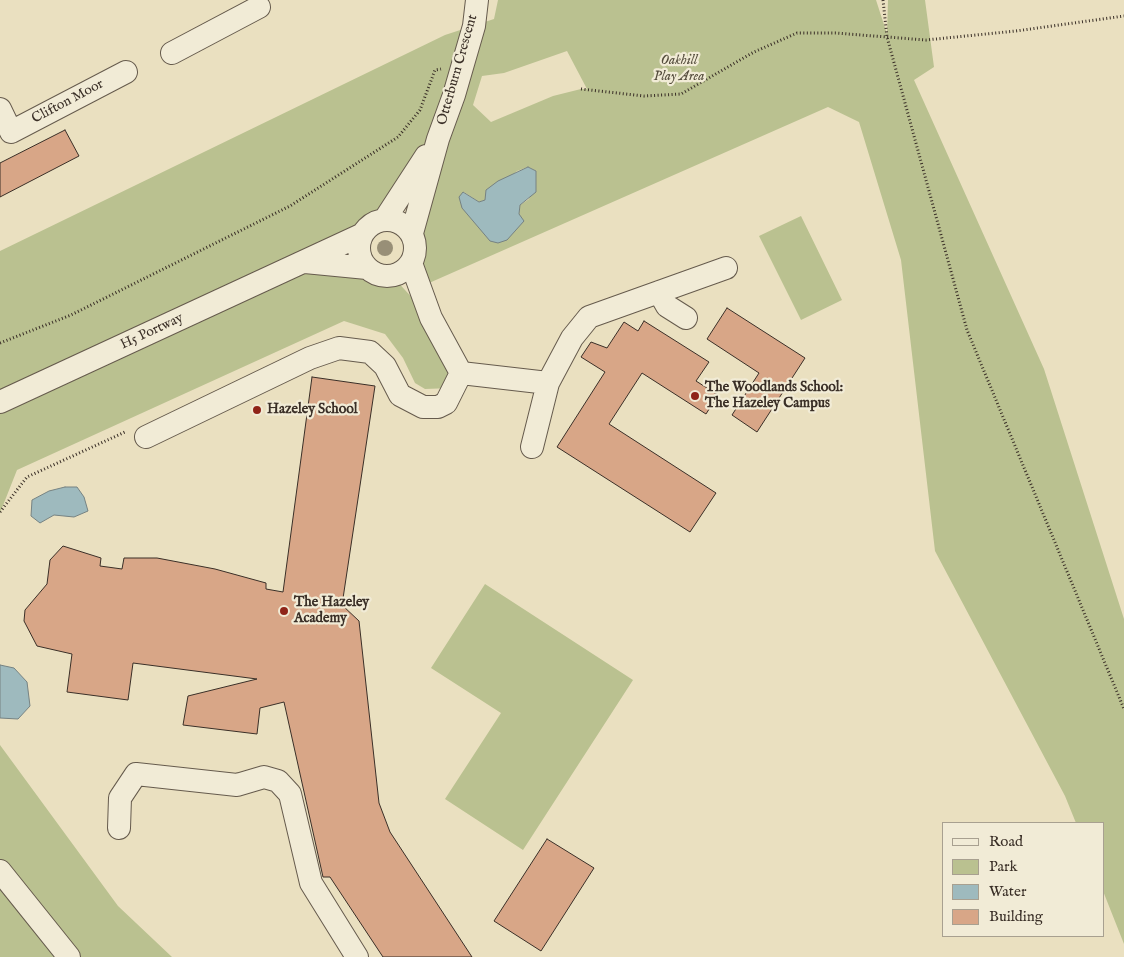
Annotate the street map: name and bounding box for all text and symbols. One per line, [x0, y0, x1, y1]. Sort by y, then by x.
street label: Otterburn Crescent [434, 13, 482, 127]
park label: Oakhill Play Area [654, 53, 704, 85]
street label: Clifton Moor [29, 76, 107, 128]
street label: H5 Portway [118, 310, 186, 354]
place label: The Woodlands School: The Hazeley Campus [705, 380, 843, 412]
marker: The Woodlands School: The Hazeley Campus [689, 390, 701, 402]
place label: Hazeley School [267, 402, 358, 418]
marker: Hazeley School [251, 404, 263, 416]
place label: The Hazeley Academy [294, 595, 369, 628]
marker: The Hazeley Academy [278, 605, 290, 617]
legend [942, 822, 1104, 937]
text: Road [989, 832, 1023, 851]
text: Park [989, 857, 1018, 876]
text: Water [989, 882, 1026, 901]
text: Building [989, 907, 1043, 926]

